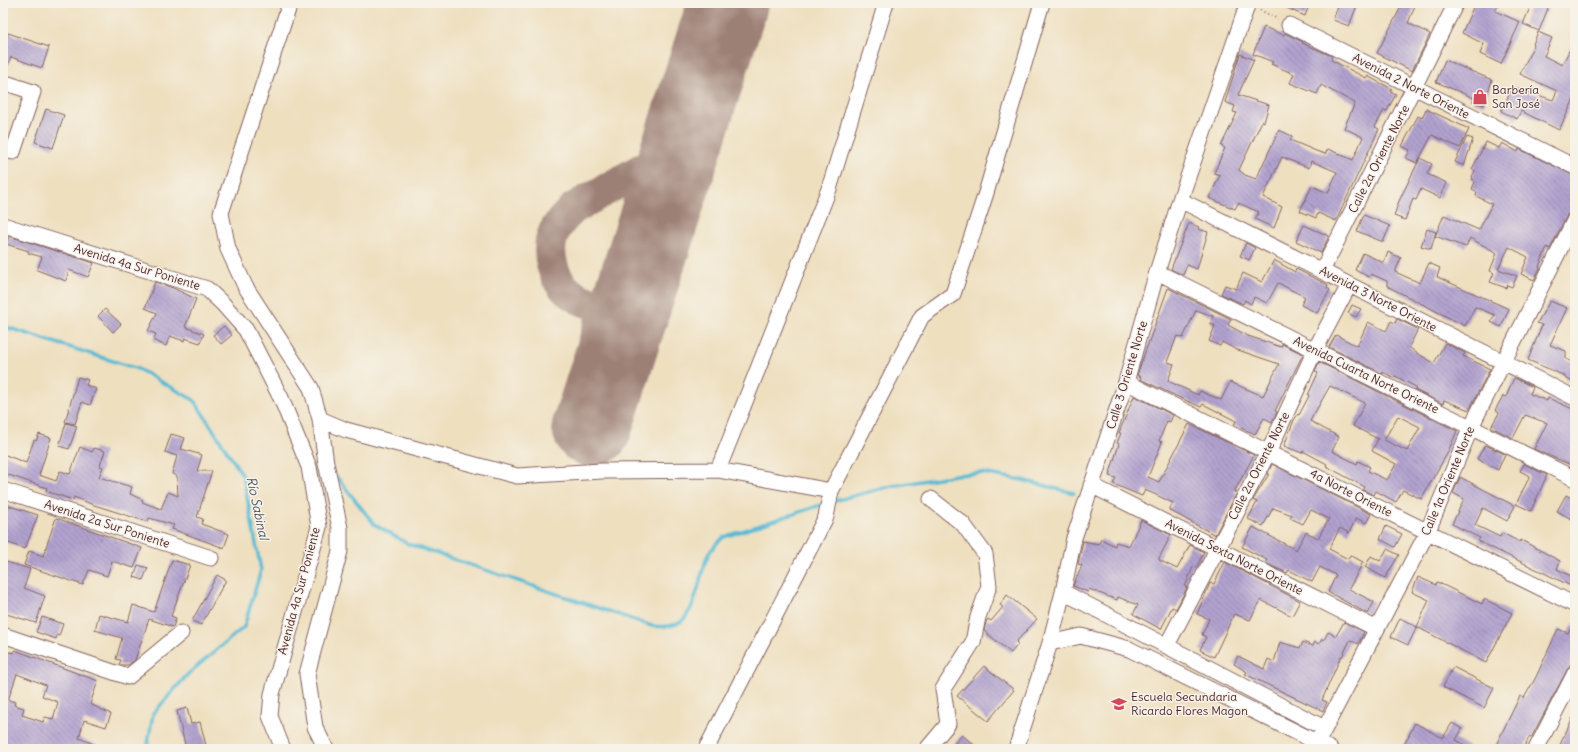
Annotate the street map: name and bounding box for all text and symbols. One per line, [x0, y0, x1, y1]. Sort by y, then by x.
street label: Avenida 2 Norte Oriente [1350, 50, 1472, 122]
place label: Barbería San José [1492, 82, 1540, 111]
shop icon: Barbería San José [1471, 88, 1489, 106]
street label: Calle 2a Oriente Norte [1345, 102, 1412, 215]
street label: Avenida 4a Sur Poniente [72, 240, 202, 293]
street label: Avenida 3 Norte Oriente [1317, 262, 1439, 335]
street label: Calle 3 Oriente Norte [1103, 319, 1150, 431]
street label: Avenida Cuarta Norte Oriente [1291, 333, 1441, 416]
street label: Calle 2a Oriente Norte [1225, 409, 1292, 522]
street label: Calle 1a Oriente Norte [1418, 424, 1477, 538]
street label: 4a Norte Oriente [1308, 465, 1395, 520]
water label: Río Sabinal [243, 475, 273, 543]
street label: Avenida 2a Sur Poniente [43, 496, 172, 551]
street label: Avenida Sexta Norte Oriente [1163, 515, 1306, 598]
street label: Avenida 4a Sur Poniente [274, 525, 323, 656]
place label: Escuela Secundaria Ricardo Flores Magon [1131, 689, 1248, 718]
school or university icon: Escuela Secundaria Ricardo Flores Magon [1110, 695, 1128, 713]

